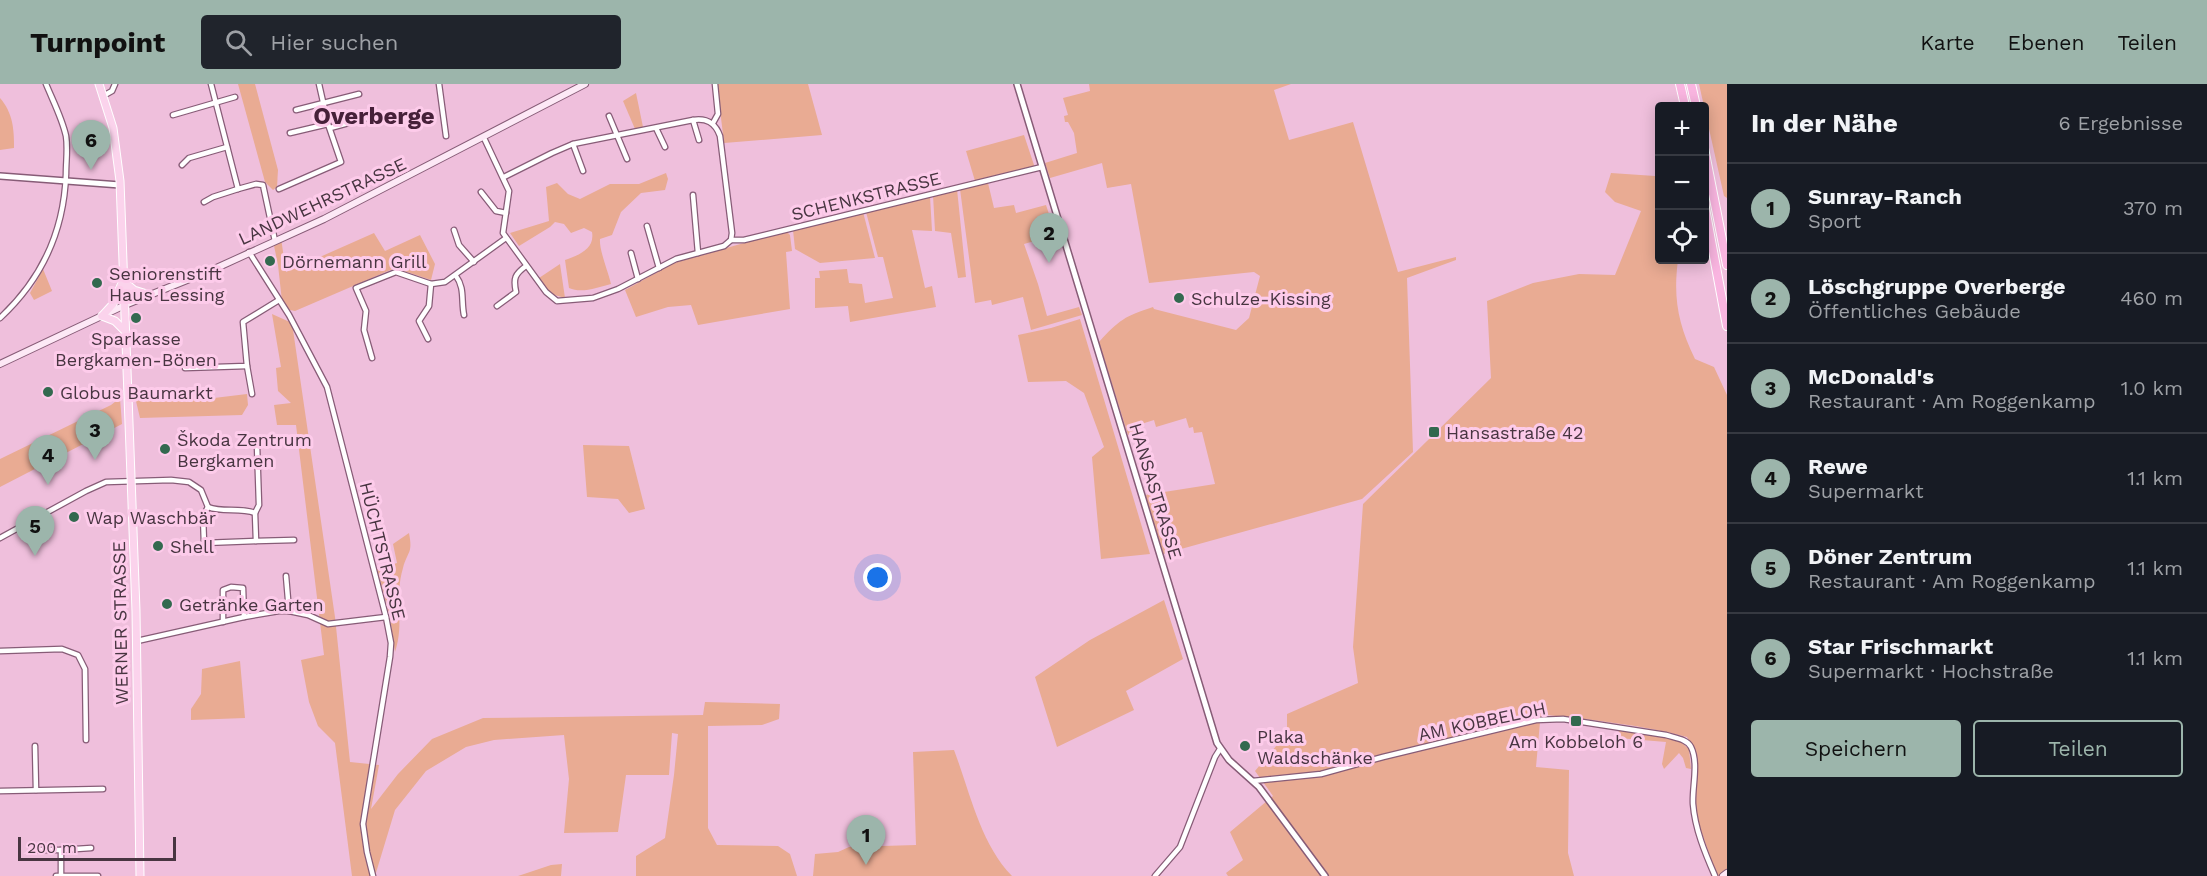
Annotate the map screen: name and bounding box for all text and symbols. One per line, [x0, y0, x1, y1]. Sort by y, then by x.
search box [201, 15, 621, 69]
text: Turnpoint [30, 26, 165, 59]
icon: search [222, 26, 255, 59]
text: Hier suchen [270, 30, 398, 55]
text: Karte [1920, 30, 1975, 55]
text: Ebenen [2008, 30, 2084, 55]
text: Teilen [2117, 30, 2177, 55]
district label: Overberge [313, 102, 435, 130]
map controls [1655, 102, 1709, 264]
button: + [1655, 102, 1709, 156]
text: In der Nähe [1751, 108, 1898, 138]
text: 6 Ergebnisse [2059, 111, 2183, 135]
pin: 6 [72, 120, 110, 170]
street label: LANDWEHRSTRASSE [235, 153, 409, 249]
button: − [1655, 156, 1709, 210]
street label: SCHENKSTRASSE [789, 167, 943, 225]
text: Sunray-Ranch [1808, 184, 1962, 209]
text: 1 [1766, 196, 1775, 220]
text: 370 m [2123, 196, 2183, 220]
text: Sport [1808, 209, 1861, 233]
button: locate [1655, 210, 1709, 264]
pin: 2 [1030, 214, 1068, 263]
place label: Dörnemann Grill [282, 251, 427, 272]
marker: Dörnemann Grill [263, 254, 277, 268]
place label: Seniorenstift Haus Lessing [109, 263, 225, 305]
text: Löschgruppe Overberge [1808, 274, 2065, 299]
marker: Seniorenstift Haus Lessing [90, 276, 104, 290]
text: 2 [1765, 286, 1776, 310]
text: 460 m [2120, 286, 2183, 310]
place label: Schulze-Kissing [1191, 288, 1331, 309]
marker: Schulze-Kissing [1172, 291, 1186, 305]
text: Öffentliches Gebäude [1808, 299, 2021, 323]
marker: Sparkasse Bergkamen-Bönen [129, 311, 143, 325]
place label: Sparkasse Bergkamen-Bönen [55, 328, 217, 370]
text: McDonald's [1808, 364, 1934, 389]
text: 3 [1765, 376, 1776, 400]
text: 1.0 km [2121, 376, 2183, 400]
place label: Globus Baumarkt [60, 382, 213, 403]
marker: Globus Baumarkt [41, 385, 55, 399]
text: Restaurant · Am Roggenkamp [1808, 389, 2096, 413]
pin: 3 [76, 410, 115, 460]
street label: HANSASTRASSE [1125, 420, 1187, 562]
place label: Hansastraße 42 [1446, 422, 1584, 443]
marker: Hansastraße 42 [1427, 425, 1441, 439]
place label: Škoda Zentrum Bergkamen [177, 429, 312, 471]
pin: 4 [28, 436, 68, 485]
marker: Škoda Zentrum Bergkamen [158, 442, 172, 456]
text: Rewe [1808, 454, 1868, 479]
text: 4 [1764, 466, 1777, 490]
text: 1.1 km [2127, 466, 2183, 490]
text: Supermarkt [1808, 479, 1924, 503]
street label: HÜCHTSTRASSE [356, 480, 410, 622]
pin: 5 [15, 506, 54, 556]
place label: Wap Waschbär [86, 507, 216, 528]
marker: Wap Waschbär [67, 510, 81, 524]
place label: Shell [170, 536, 215, 557]
marker: Shell [151, 539, 165, 553]
street label: WERNER STRASSE [108, 541, 132, 705]
text: Döner Zentrum [1808, 544, 1972, 569]
text: 5 [1765, 556, 1776, 580]
text: 1.1 km [2127, 556, 2183, 580]
your location [863, 563, 892, 592]
text: Restaurant · Am Roggenkamp [1808, 569, 2096, 593]
place label: Getränke Garten [179, 594, 324, 615]
marker: Getränke Garten [160, 597, 174, 611]
text: Star Frischmarkt [1808, 634, 1993, 659]
text: 6 [1764, 646, 1777, 670]
text: 1.1 km [2127, 646, 2183, 670]
text: Supermarkt · Hochstraße [1808, 659, 2054, 683]
street label: AM KOBBELOH [1416, 697, 1548, 745]
marker: Am Kobbeloh 6 [1569, 714, 1583, 728]
button: Speichern [1751, 720, 1961, 777]
button: Teilen [1973, 720, 2183, 777]
place label: Plaka Waldschänke [1257, 726, 1373, 768]
place label: Am Kobbeloh 6 [1509, 731, 1643, 752]
marker: Plaka Waldschänke [1238, 739, 1252, 753]
pin: 1 [846, 816, 886, 865]
scale bar [18, 834, 176, 862]
text: 200 m [27, 838, 77, 857]

